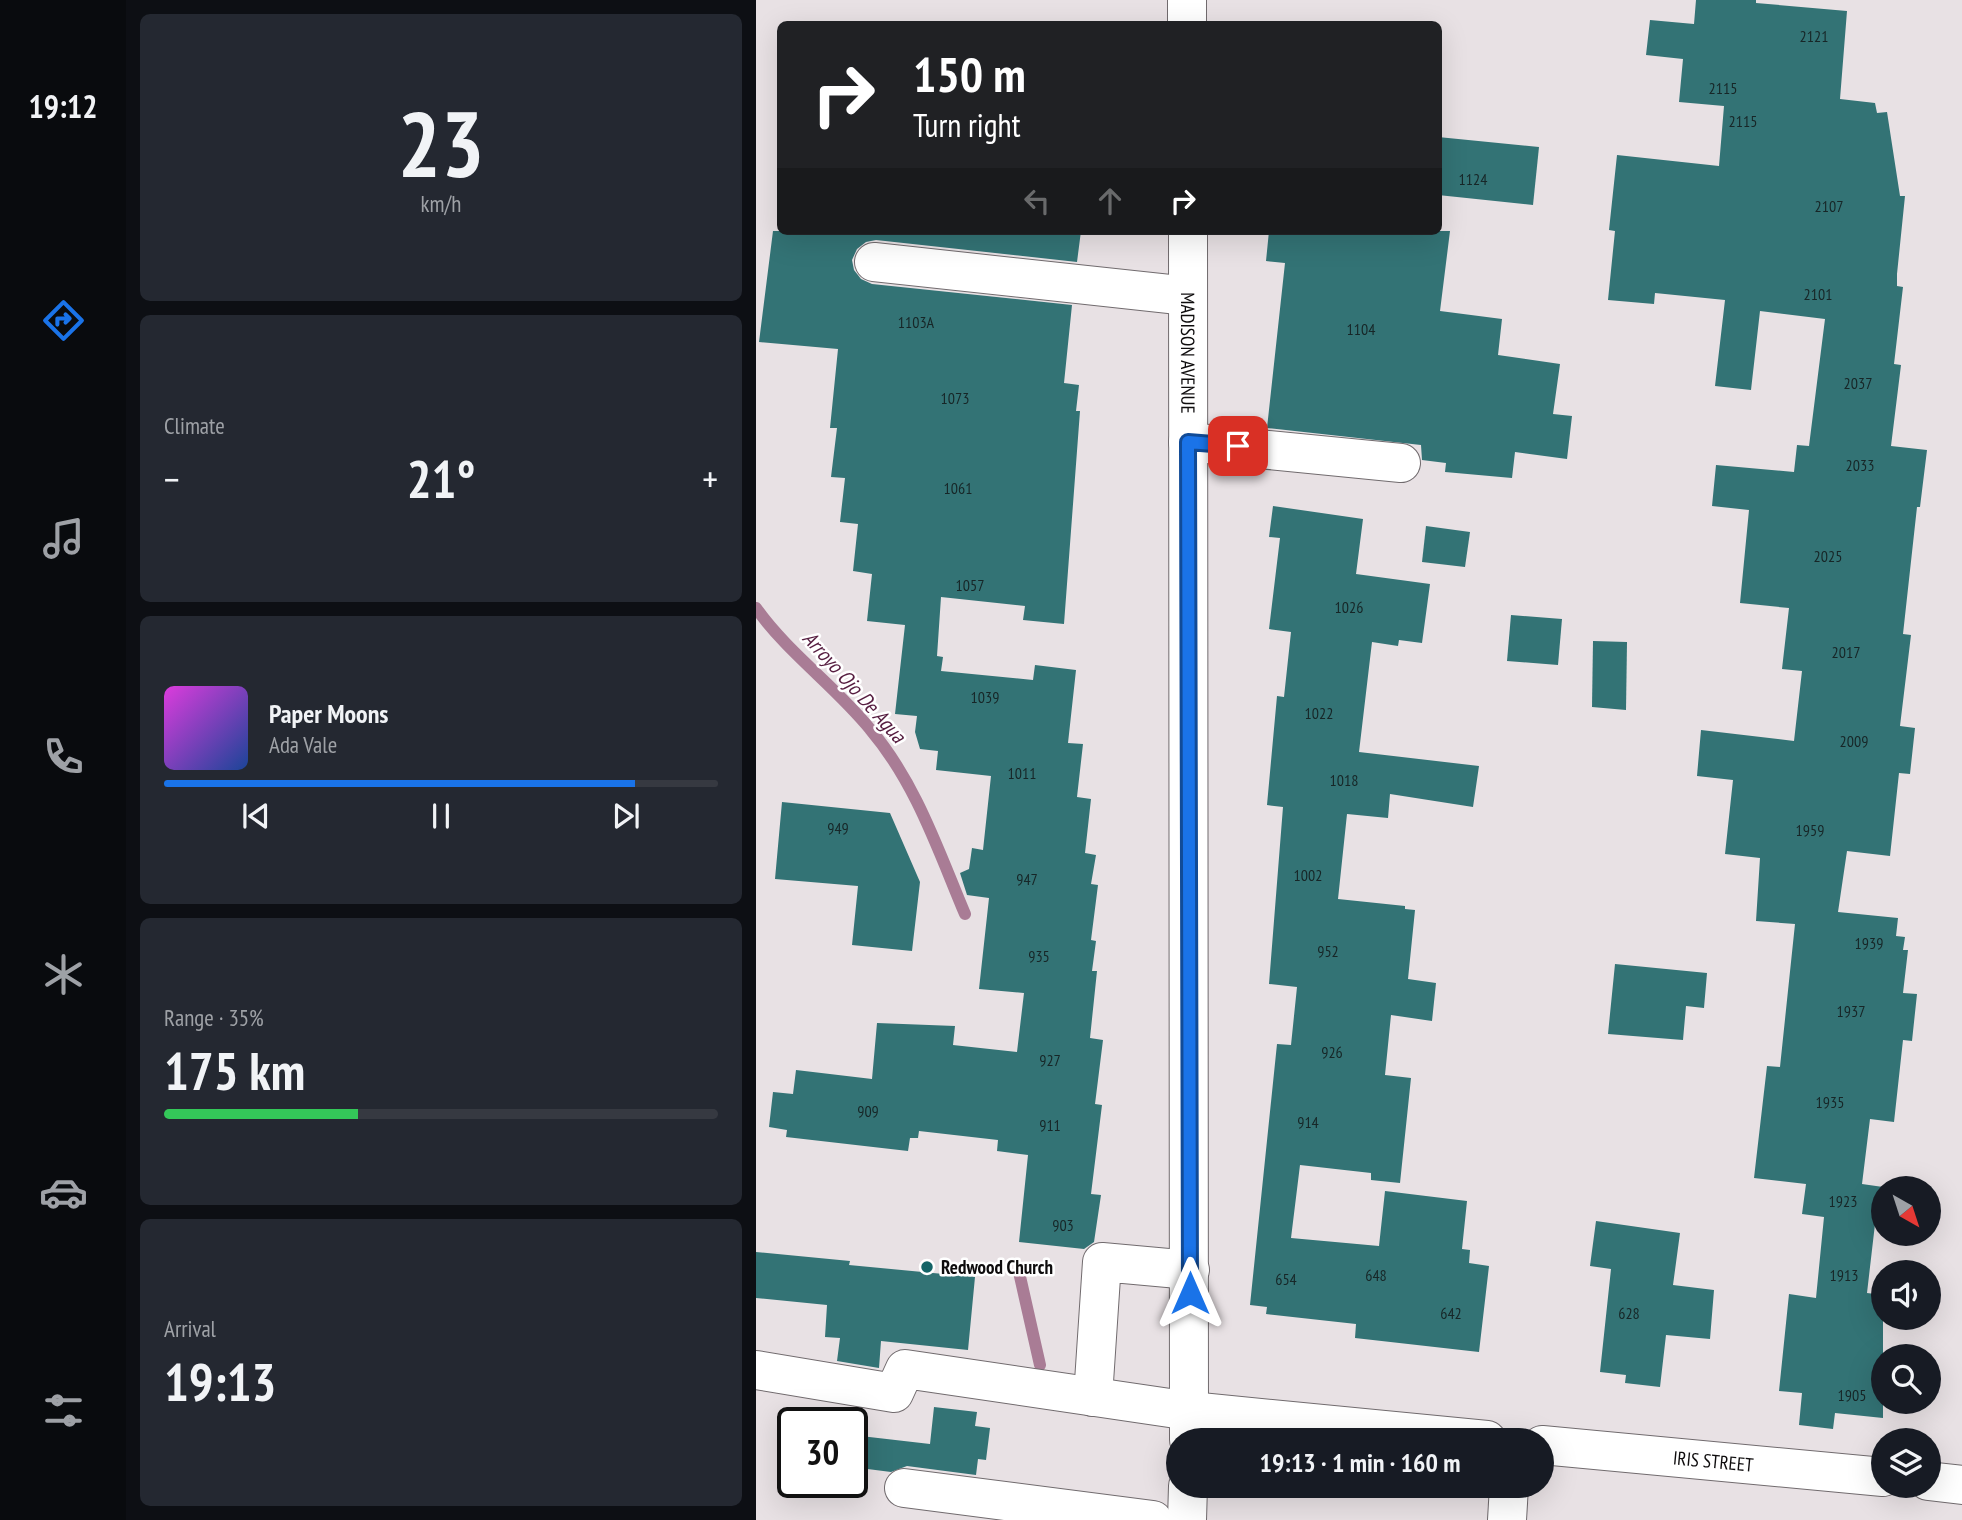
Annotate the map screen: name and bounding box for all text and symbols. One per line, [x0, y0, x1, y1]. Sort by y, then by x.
house number: 2121 [1800, 26, 1828, 46]
text: 150 m [913, 42, 1026, 106]
icon: right [798, 49, 889, 140]
house number: 2115 [1709, 78, 1737, 98]
text: 23 [398, 84, 485, 202]
text: 19:12 [28, 85, 98, 127]
text: Turn right [913, 104, 1021, 146]
house number: 2115 [1729, 111, 1757, 131]
house number: 1124 [1459, 169, 1487, 189]
icon: left [1018, 182, 1056, 220]
icon: ahead [1091, 182, 1129, 220]
icon: right [1164, 182, 1202, 220]
text: km/h [421, 189, 461, 218]
house number: 2107 [1815, 196, 1843, 216]
house number: 2101 [1804, 284, 1832, 304]
street label: MADISON AVENUE [1176, 292, 1200, 414]
icon: directions [39, 296, 88, 345]
house number: 1103A [898, 312, 935, 332]
house number: 1104 [1347, 319, 1375, 339]
house number: 2037 [1844, 373, 1872, 393]
house number: 1073 [941, 388, 969, 408]
text: Climate [164, 411, 225, 440]
pin [1208, 416, 1268, 476]
icon: arrive [1219, 427, 1257, 465]
text: 21° [407, 445, 475, 512]
text: − [164, 454, 180, 503]
text: + [702, 454, 718, 503]
house number: 2033 [1846, 455, 1874, 475]
house number: 1061 [944, 478, 972, 498]
icon: music [39, 514, 88, 563]
house number: 2025 [1814, 546, 1842, 566]
house number: 1057 [956, 575, 984, 595]
house number: 1026 [1335, 597, 1363, 617]
water label: Arroyo Ojo De Agua [797, 625, 913, 749]
house number: 2017 [1832, 642, 1860, 662]
house number: 1039 [971, 687, 999, 707]
text: Paper Moons [269, 697, 388, 730]
house number: 1022 [1305, 703, 1333, 723]
text: Ada Vale [269, 730, 337, 759]
house number: 2009 [1840, 731, 1868, 751]
icon: phone [39, 732, 88, 781]
house number: 1011 [1008, 763, 1036, 783]
house number: 1018 [1330, 770, 1358, 790]
icon: previous [237, 797, 275, 835]
icon: pause [422, 797, 460, 835]
icon: next [607, 797, 645, 835]
house number: 949 [827, 818, 849, 838]
house number: 1959 [1796, 820, 1824, 840]
house number: 1002 [1294, 865, 1322, 885]
house number: 947 [1016, 869, 1038, 889]
house number: 1939 [1855, 933, 1883, 953]
house number: 952 [1317, 941, 1339, 961]
house number: 935 [1028, 946, 1050, 966]
icon: climate [39, 950, 88, 999]
house number: 1937 [1837, 1001, 1865, 1021]
text: Range · 35% [164, 1003, 264, 1032]
text: 175 km [164, 1037, 305, 1104]
house number: 926 [1321, 1042, 1343, 1062]
house number: 927 [1039, 1050, 1061, 1070]
house number: 1935 [1816, 1092, 1844, 1112]
house number: 909 [857, 1101, 879, 1121]
house number: 914 [1297, 1112, 1319, 1132]
house number: 911 [1039, 1115, 1061, 1135]
icon: car [39, 1168, 88, 1217]
north arrow [1871, 1176, 1941, 1246]
map controls [1871, 1176, 1941, 1498]
house number: 1923 [1829, 1191, 1857, 1211]
house number: 903 [1052, 1215, 1074, 1235]
place label: Redwood Church [941, 1255, 1053, 1279]
position arrow [1153, 1256, 1227, 1330]
marker: Redwood Church [919, 1259, 935, 1275]
button: sound [1871, 1260, 1941, 1330]
house number: 648 [1365, 1265, 1387, 1285]
house number: 1913 [1830, 1265, 1858, 1285]
house number: 654 [1275, 1269, 1297, 1289]
house number: 642 [1440, 1303, 1462, 1323]
house number: 628 [1618, 1303, 1640, 1323]
text: Arrival [164, 1314, 216, 1343]
button: search [1871, 1344, 1941, 1414]
text: 19:13 [164, 1348, 276, 1415]
house number: 1905 [1838, 1385, 1866, 1405]
icon: filters [39, 1386, 88, 1435]
speed limit sign: 30 [777, 1407, 868, 1498]
button: layers [1871, 1428, 1941, 1498]
street label: IRIS STREET [1672, 1445, 1755, 1477]
text: 19:13 · 1 min · 160 m [1260, 1446, 1460, 1479]

